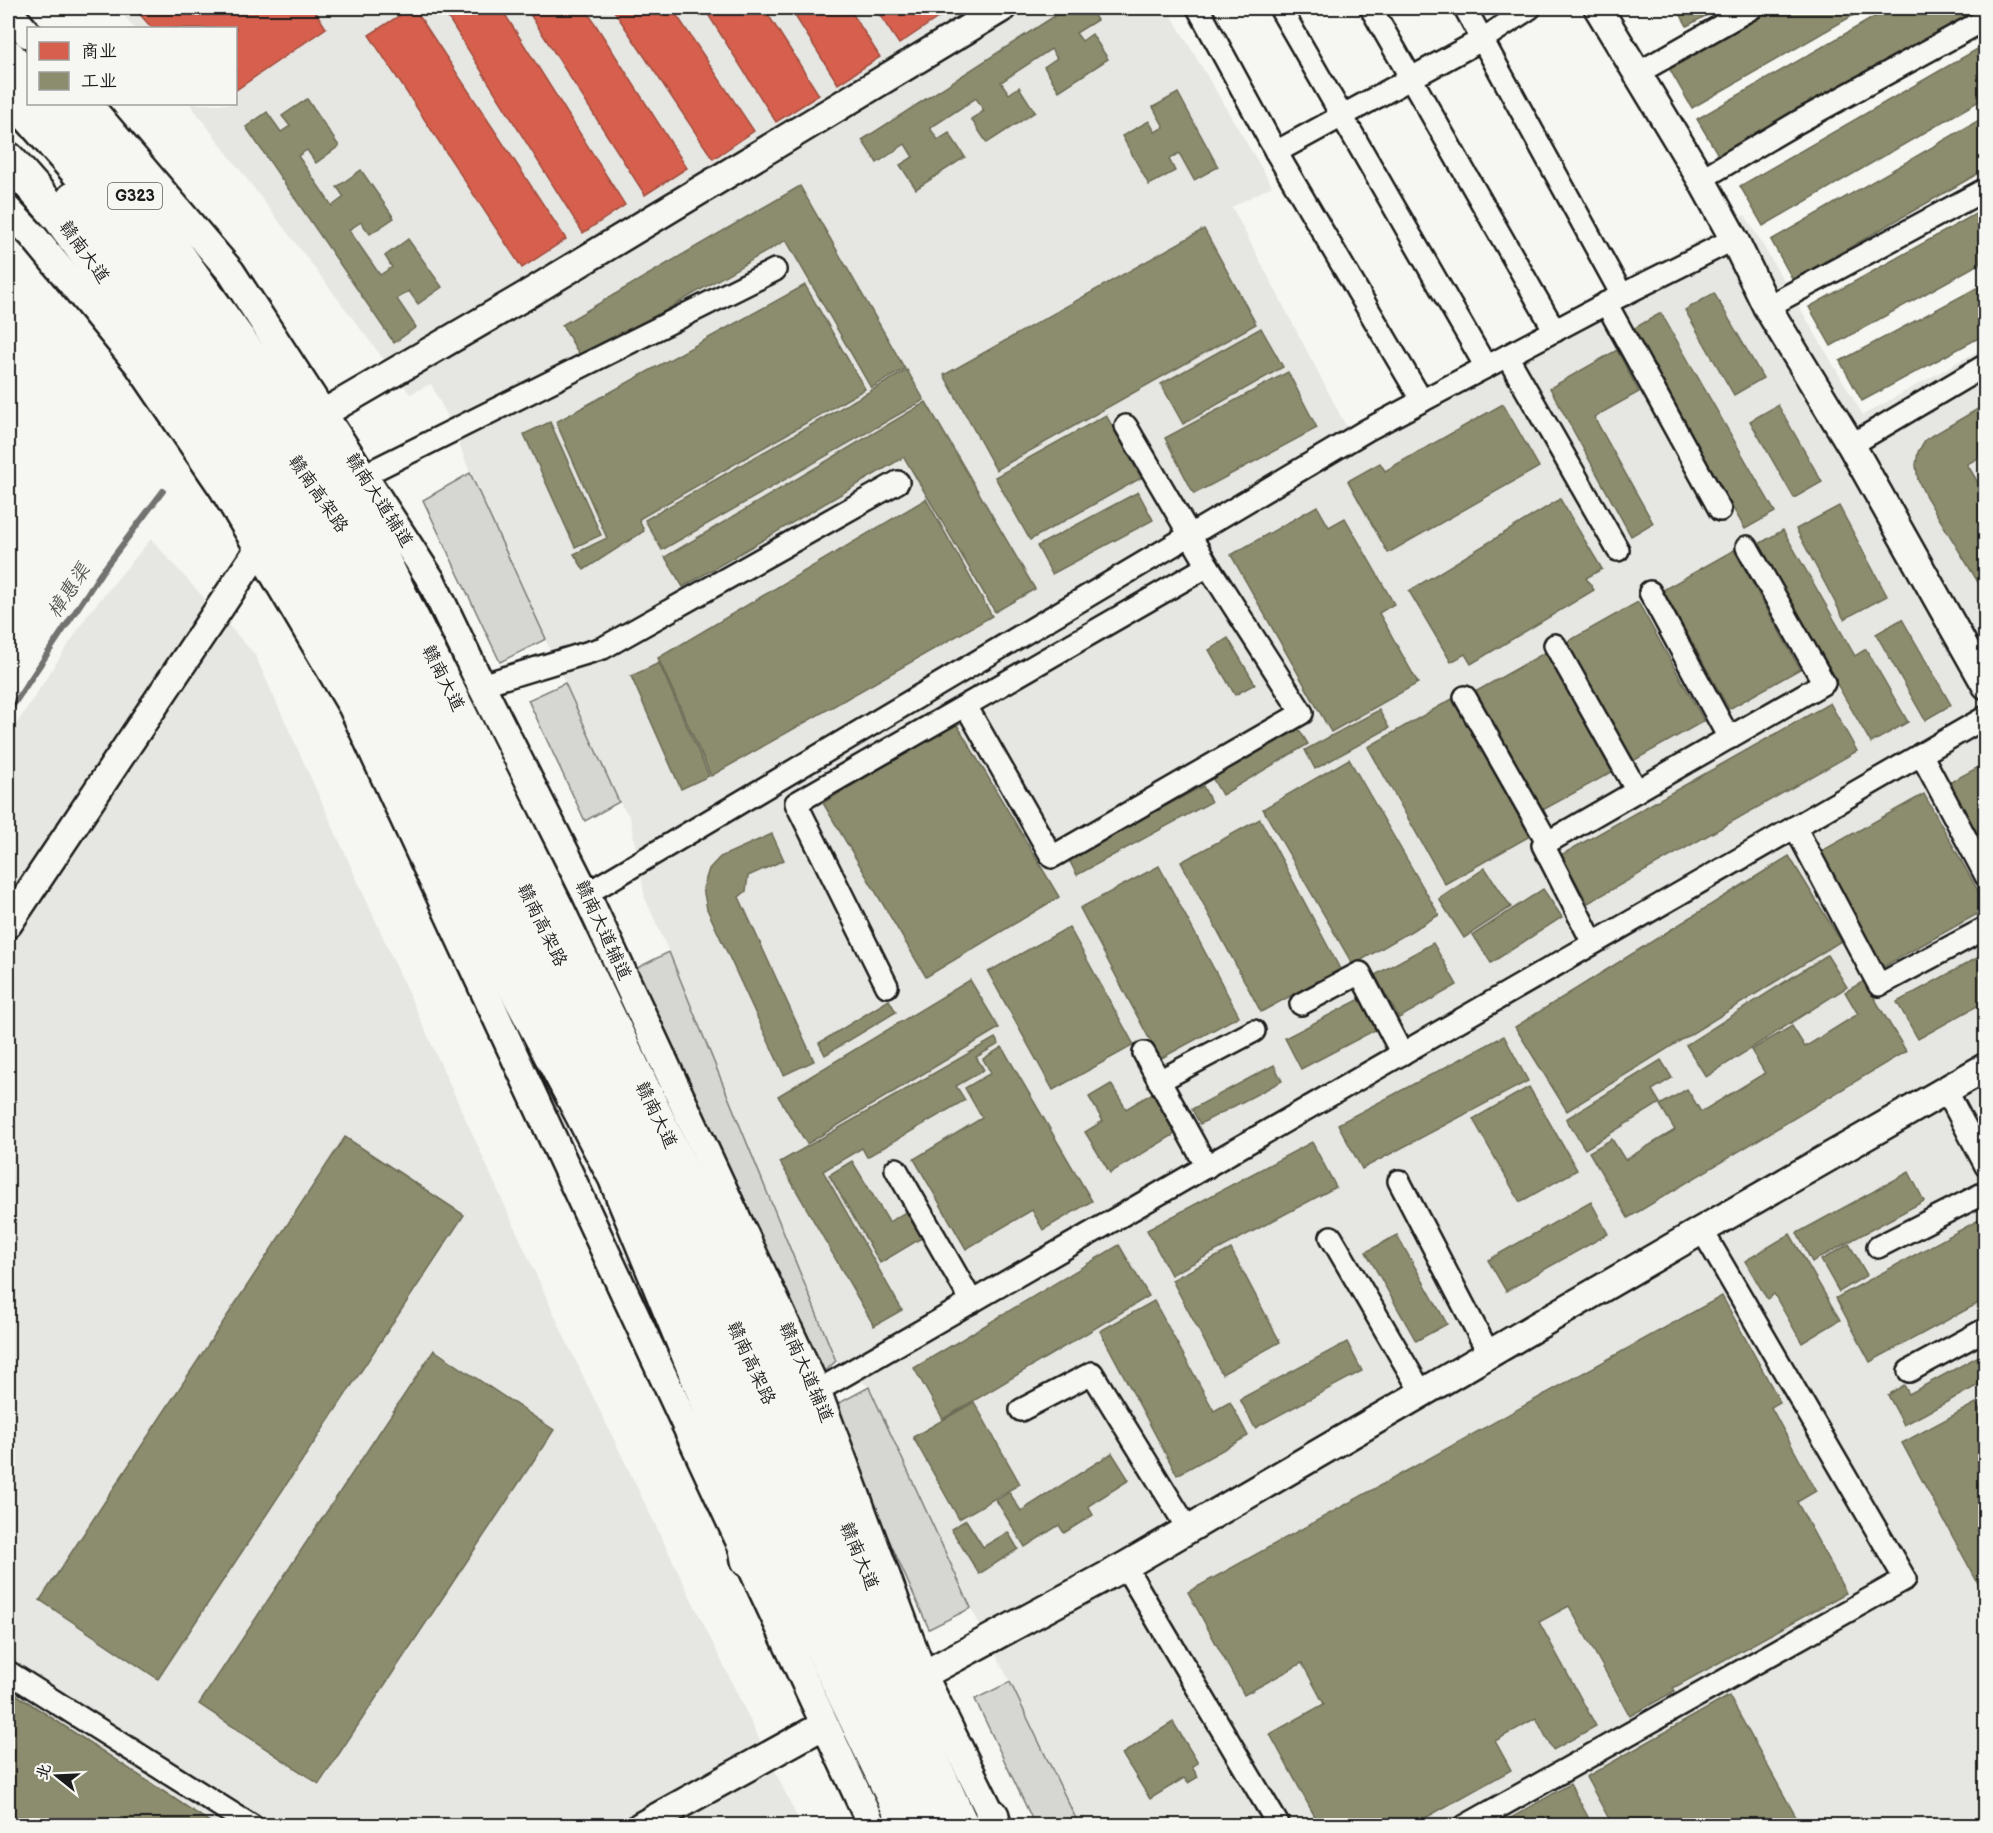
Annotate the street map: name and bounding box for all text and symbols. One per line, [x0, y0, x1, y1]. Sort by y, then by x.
legend [27, 27, 237, 105]
text: 商业 [81, 41, 117, 62]
text: 工业 [81, 71, 117, 92]
road number: G323 [108, 183, 162, 209]
street label: 赣南大道 [54, 217, 114, 287]
street label: 赣南大道辅道 [341, 449, 417, 551]
street label: 赣南高架路 [284, 451, 352, 537]
water label: 樟惠渠 [42, 558, 97, 623]
street label: 赣南大道 [417, 641, 469, 715]
street label: 赣南大道辅道 [571, 877, 635, 983]
street label: 赣南高架路 [513, 880, 571, 970]
street label: 赣南大道 [631, 1078, 681, 1152]
street label: 赣南高架路 [722, 1318, 780, 1408]
street label: 赣南大道辅道 [774, 1318, 838, 1426]
street label: 赣南大道 [835, 1519, 883, 1593]
north arrow [27, 1746, 87, 1806]
text: 北 [33, 1761, 56, 1782]

